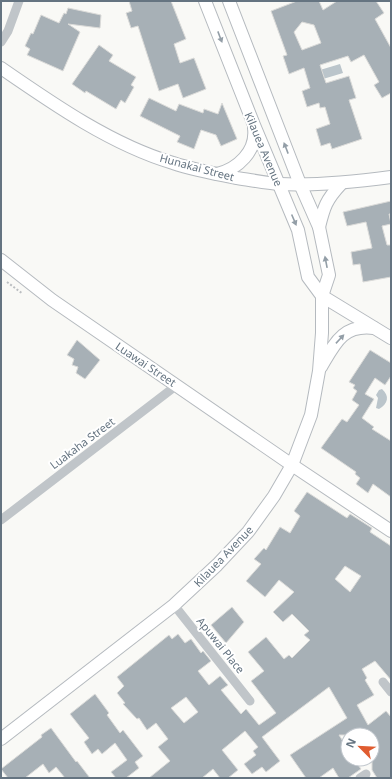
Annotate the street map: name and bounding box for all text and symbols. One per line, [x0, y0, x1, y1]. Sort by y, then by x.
one-way arrow [217, 32, 223, 44]
street label: Kilauea Avenue [242, 110, 286, 188]
one-way arrow [282, 142, 288, 154]
street label: Hunakai Street [158, 150, 236, 184]
one-way arrow [291, 215, 297, 226]
one-way arrow [323, 256, 329, 268]
one-way arrow [335, 334, 345, 344]
street label: Luawai Street [113, 338, 179, 390]
street label: Luakaha Street [47, 414, 117, 472]
street label: Kilauea Avenue [190, 522, 256, 590]
street label: Apuwai Place [194, 614, 248, 676]
north arrow [340, 727, 380, 767]
text: N [342, 736, 359, 750]

